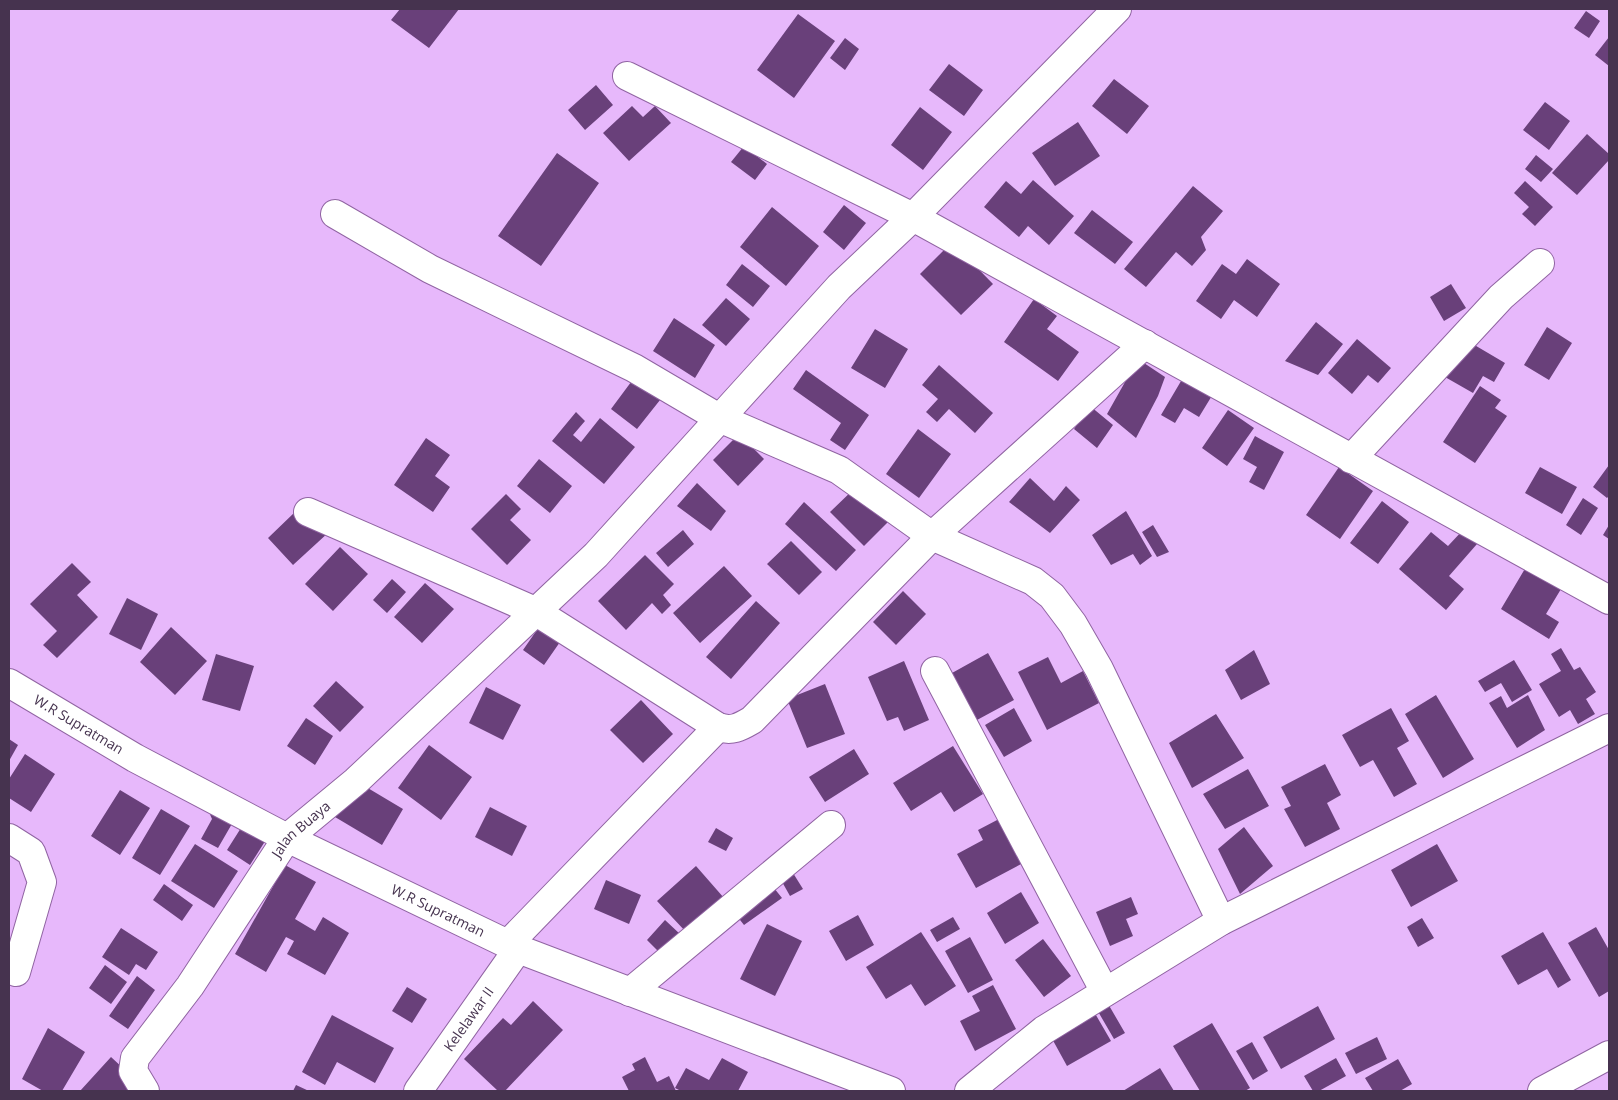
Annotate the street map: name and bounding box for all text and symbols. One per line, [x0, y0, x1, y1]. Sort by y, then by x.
street label: W.R Supratman [30, 690, 127, 758]
street label: Jalan Buaya [266, 796, 334, 863]
street label: W.R Supratman [388, 880, 488, 941]
street label: Kelelawar II [439, 983, 498, 1055]

